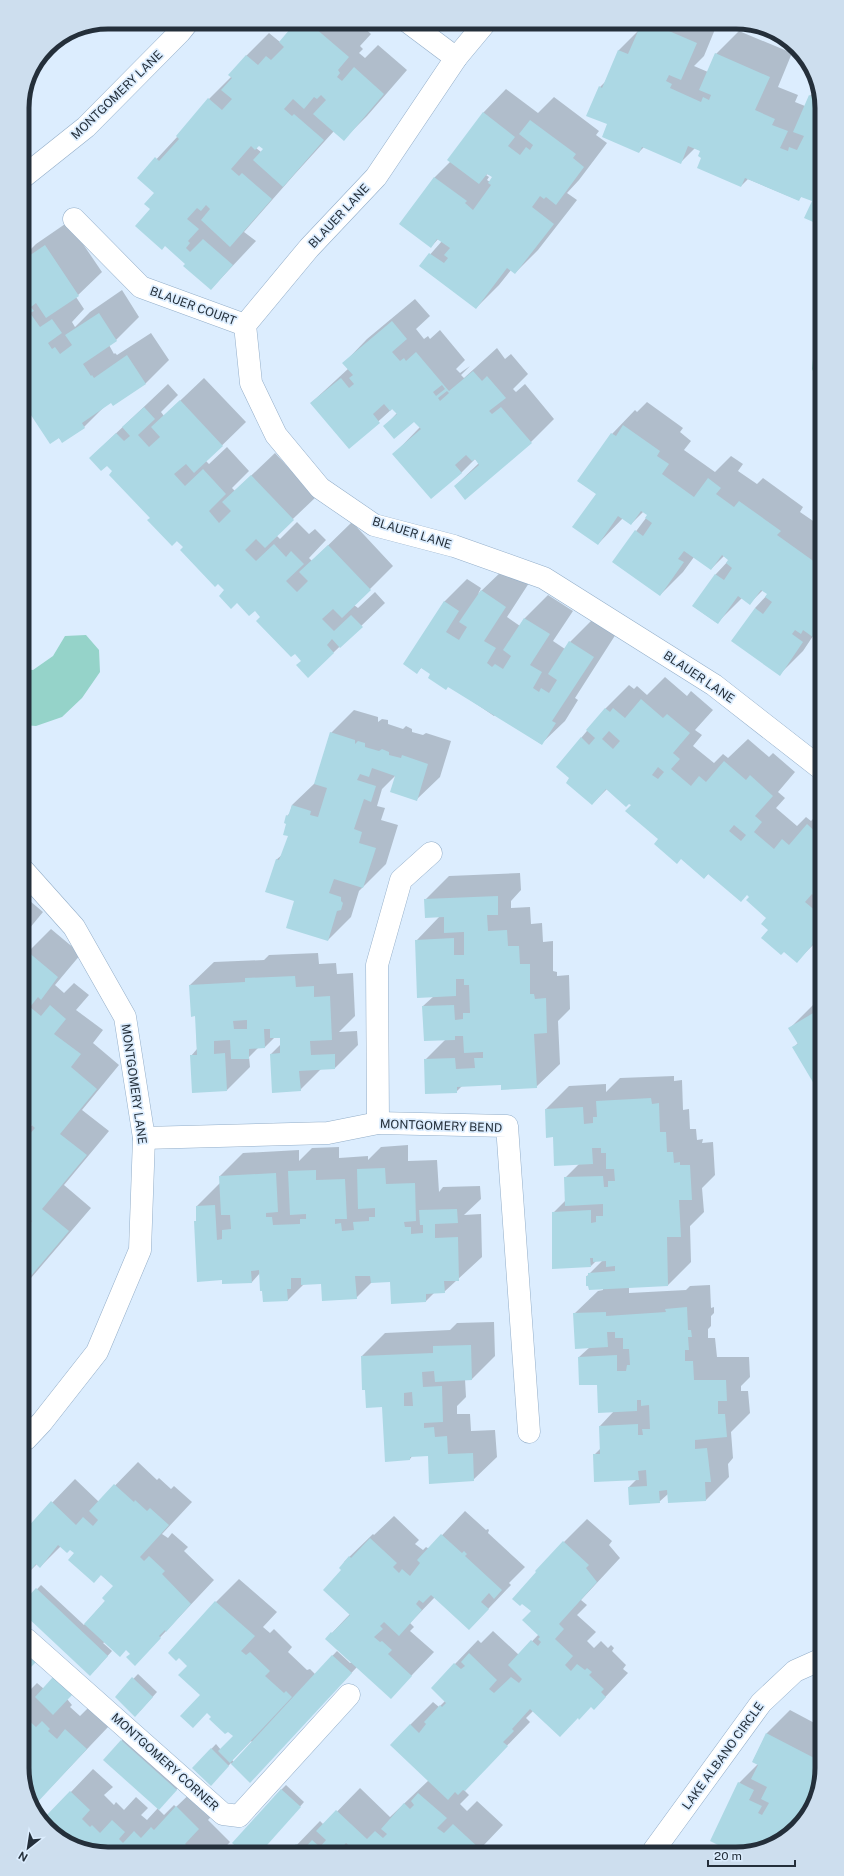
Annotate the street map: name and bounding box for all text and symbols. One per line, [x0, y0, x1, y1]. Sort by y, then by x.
street label: MONTGOMERY LANE [68, 48, 166, 142]
street label: BLAUER LANE [306, 181, 372, 251]
street label: BLAUER COURT [148, 284, 238, 328]
street label: BLAUER LANE [371, 514, 453, 552]
street label: BLAUER LANE [661, 648, 737, 706]
street label: MONTGOMERY LANE [119, 1023, 149, 1145]
street label: MONTGOMERY BEND [380, 1117, 502, 1135]
street label: LAKE ALBANO CIRCLE [679, 1700, 767, 1812]
street label: MONTGOMERY CORNER [109, 1710, 221, 1814]
north arrow [8, 1828, 48, 1868]
scale bar [708, 1842, 795, 1868]
text: N [16, 1849, 30, 1864]
text: 20 m [714, 1849, 742, 1863]

